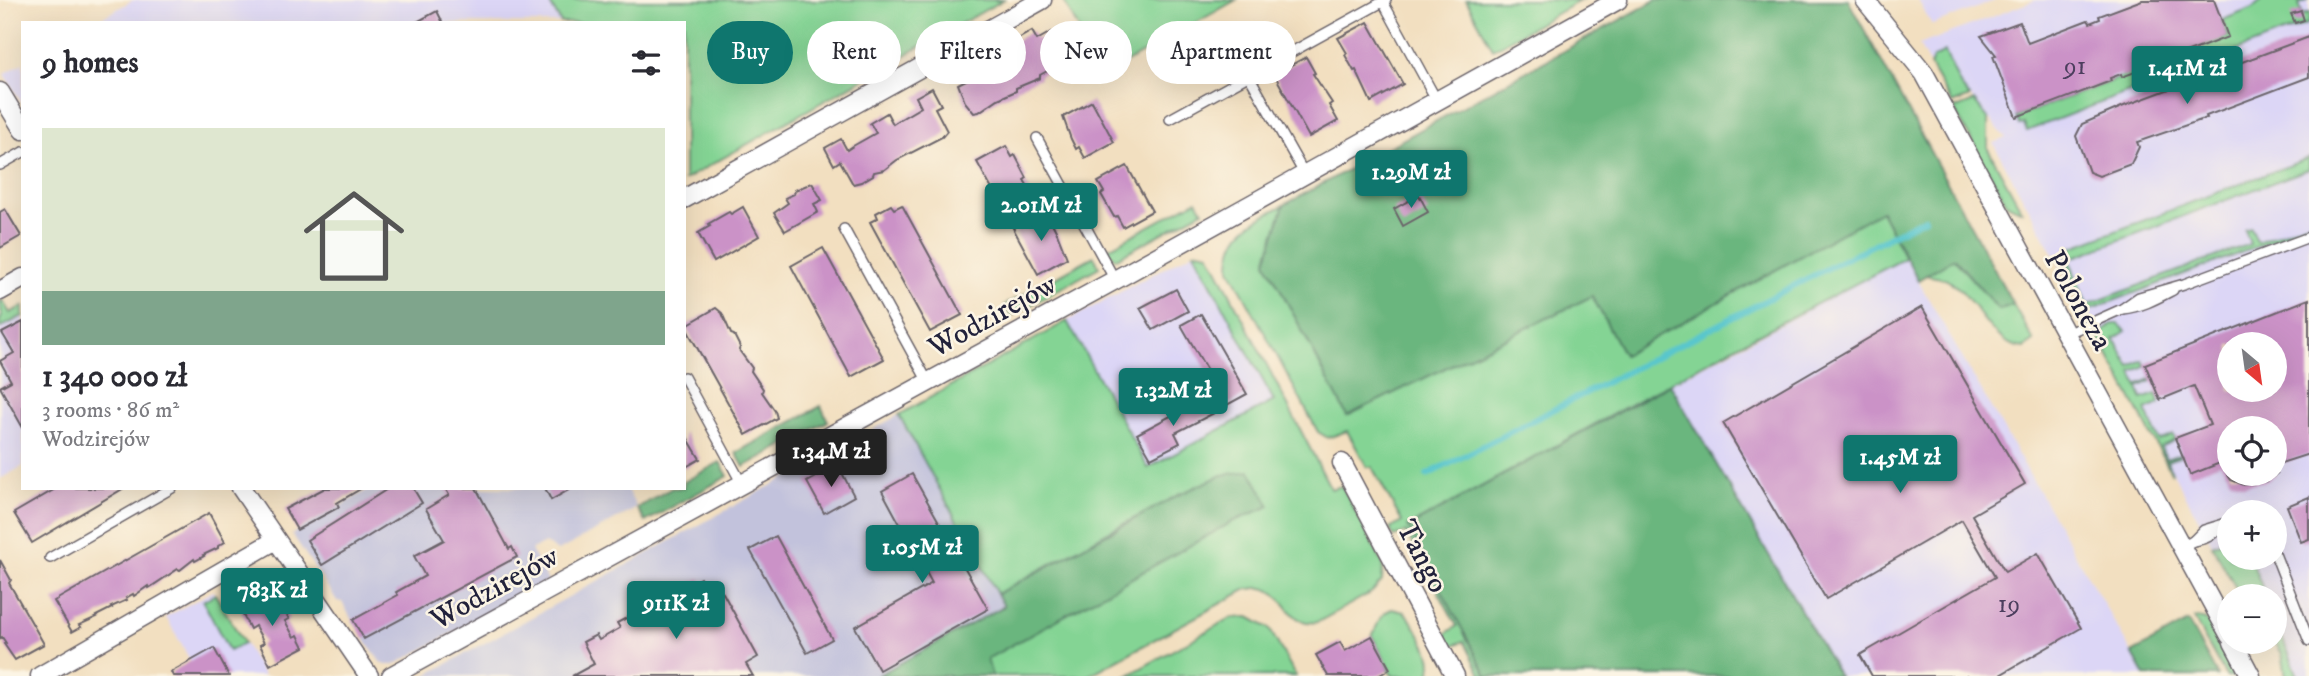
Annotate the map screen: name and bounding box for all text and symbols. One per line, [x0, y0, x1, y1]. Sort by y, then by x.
chip: Buy [707, 21, 793, 84]
chip: Rent [807, 21, 901, 84]
chip: Filters [915, 21, 1026, 84]
chip: New [1040, 21, 1132, 84]
chip: Apartment [1146, 21, 1296, 84]
icon: filters [627, 44, 665, 82]
text: 9 homes [42, 45, 139, 82]
pin: 1.41M zł [2115, 46, 2259, 106]
house number: 91 [2062, 50, 2086, 83]
text: 1.41M zł [2148, 54, 2226, 83]
pin: 1.29M zł [1339, 150, 1483, 210]
text: 1.29M zł [1371, 158, 1451, 187]
icon: home [291, 173, 417, 299]
pin: 2.01M zł [969, 184, 1113, 243]
text: 2.01M zł [1001, 191, 1081, 220]
street label: Poloneza [2035, 244, 2120, 357]
street label: Wodzirejów [921, 266, 1063, 367]
north arrow [2217, 332, 2287, 402]
map controls [2217, 332, 2287, 654]
text: 1 340 000 zł [42, 359, 187, 396]
pin: 1.32M zł [1101, 368, 1245, 428]
text: 1.32M zł [1135, 376, 1211, 405]
text: 3 rooms · 86 m² [42, 396, 179, 425]
button: locate [2217, 416, 2287, 486]
text: Wodzirejów [42, 425, 150, 454]
pin: 1.34M zł [759, 430, 903, 489]
pin: 1.45M zł [1828, 435, 1972, 495]
text: 1.34M zł [792, 437, 870, 466]
text: 1.45M zł [1859, 443, 1941, 472]
button: + [2217, 500, 2287, 570]
street label: Tango [1387, 514, 1456, 600]
pin: 1.05M zł [850, 526, 994, 585]
text: 1.05M zł [882, 533, 962, 562]
street label: Wodzirejów [423, 538, 565, 639]
pin: 783K zł [207, 568, 337, 628]
text: 783K zł [237, 576, 307, 605]
pin: 911K zł [611, 582, 741, 641]
button: − [2217, 584, 2287, 654]
house number: 19 [1998, 588, 2020, 621]
text: 911K zł [643, 589, 709, 618]

